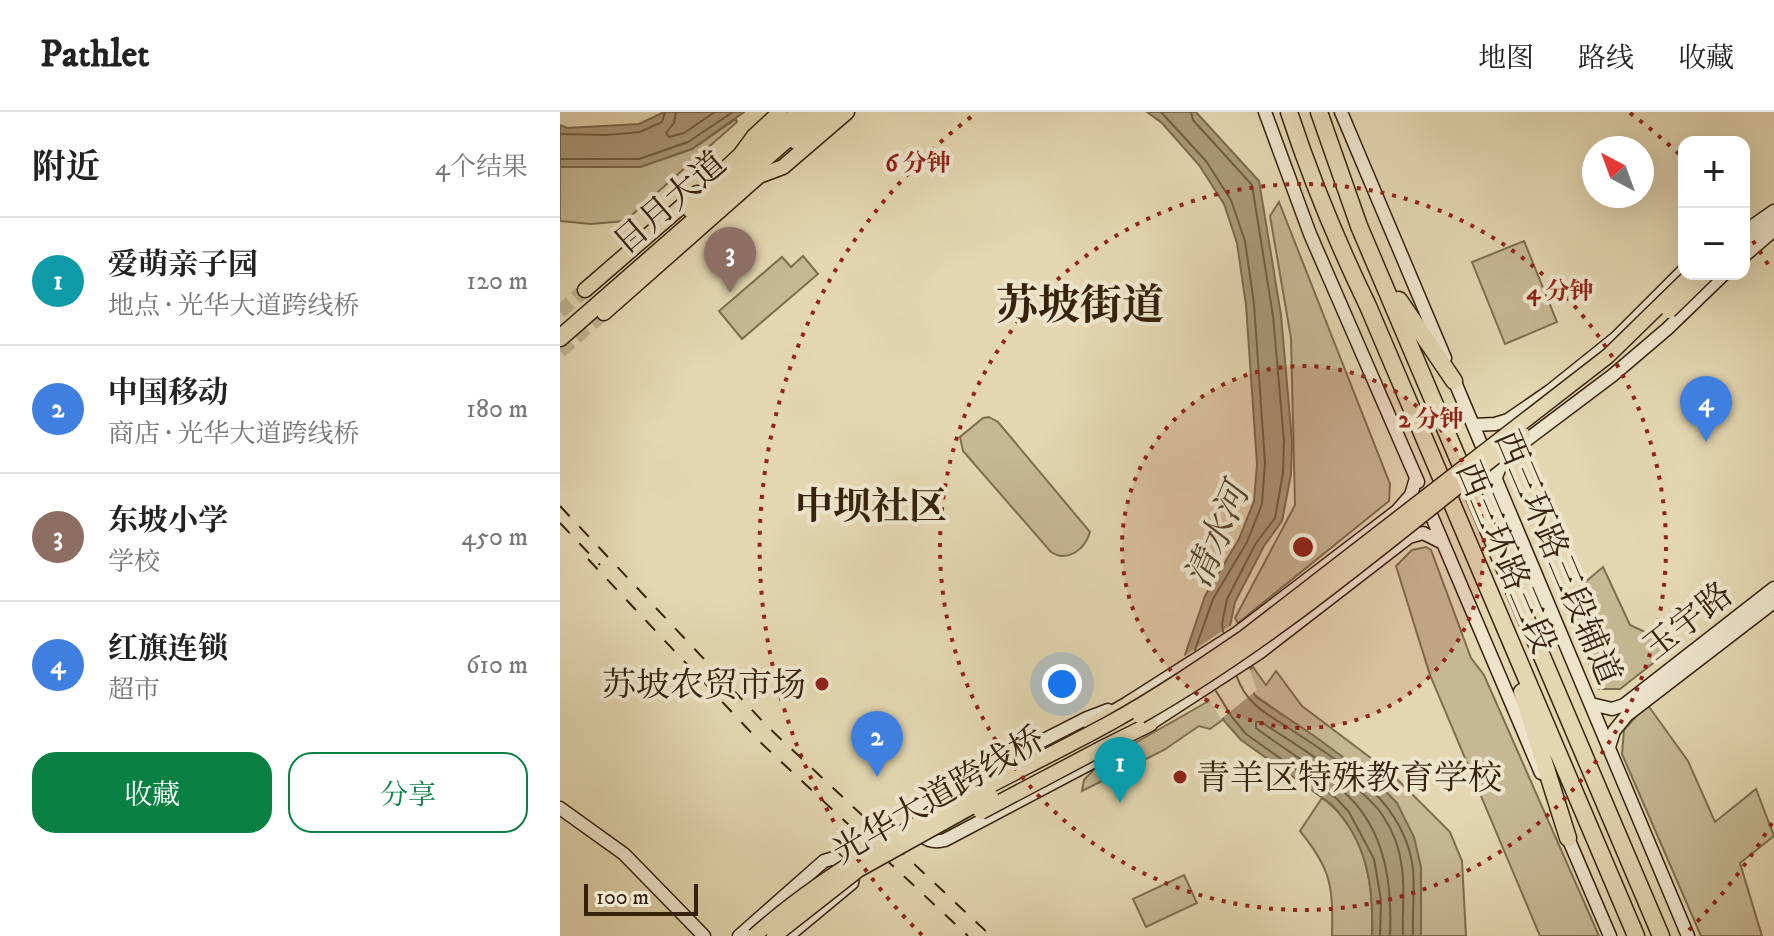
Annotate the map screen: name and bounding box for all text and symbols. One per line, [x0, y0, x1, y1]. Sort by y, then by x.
text: Pathlet [40, 31, 150, 79]
text: 地图 [1478, 41, 1534, 76]
text: 路线 [1578, 41, 1634, 76]
text: 收藏 [1678, 41, 1734, 76]
north arrow [1582, 136, 1654, 208]
map controls [1678, 136, 1750, 280]
button: + [1678, 136, 1750, 208]
street label: 日月大道 [605, 143, 735, 264]
text: 附近 [32, 147, 100, 189]
text: 6 分钟 [885, 149, 951, 179]
text: 4个结果 [435, 151, 528, 184]
button: − [1678, 208, 1750, 280]
pin: 3 [704, 227, 756, 293]
text: 爱萌亲子园 [108, 247, 258, 284]
text: 1 [53, 265, 63, 298]
text: 120 m [467, 265, 528, 298]
text: 4 分钟 [1527, 277, 1593, 307]
district label: 苏坡街道 [996, 281, 1164, 333]
text: 地点 · 光华大道跨线桥 [108, 290, 359, 323]
text: 中国移动 [108, 375, 228, 412]
pin: 4 [1680, 376, 1732, 442]
text: 2 [52, 393, 64, 426]
text: 180 m [466, 393, 528, 426]
text: 2 分钟 [1399, 405, 1463, 435]
text: 商店 · 光华大道跨线桥 [108, 418, 359, 451]
street label: 西三环路三段辅道 [1485, 424, 1630, 691]
street label: 西三环路三段 [1446, 456, 1564, 660]
water label: 清水河 [1176, 472, 1262, 594]
district label: 中坝社区 [795, 484, 947, 532]
text: 东坡小学 [108, 503, 228, 540]
text: 3 [53, 521, 63, 554]
text: 450 m [461, 521, 528, 554]
centre of rings [1289, 533, 1317, 561]
text: 学校 [108, 546, 160, 579]
street label: 玉宇路 [1635, 574, 1741, 670]
text: 红旗连锁 [108, 631, 228, 668]
text: 4 [51, 649, 65, 682]
text: 610 m [466, 649, 528, 682]
your location [1042, 664, 1082, 704]
place label: 苏坡农贸市场 [602, 665, 806, 707]
text: 超市 [108, 674, 160, 707]
marker: 苏坡农贸市场 [813, 675, 831, 693]
pin: 2 [851, 711, 903, 777]
street label: 光华大道跨线桥 [825, 718, 1053, 873]
pin: 1 [1094, 737, 1146, 803]
button: 收藏 [32, 752, 272, 833]
button: 分享 [288, 752, 528, 833]
place label: 青羊区特殊教育学校 [1196, 758, 1502, 800]
marker: 青羊区特殊教育学校 [1171, 768, 1189, 786]
scale bar [584, 880, 698, 916]
text: 100 m [596, 884, 649, 911]

